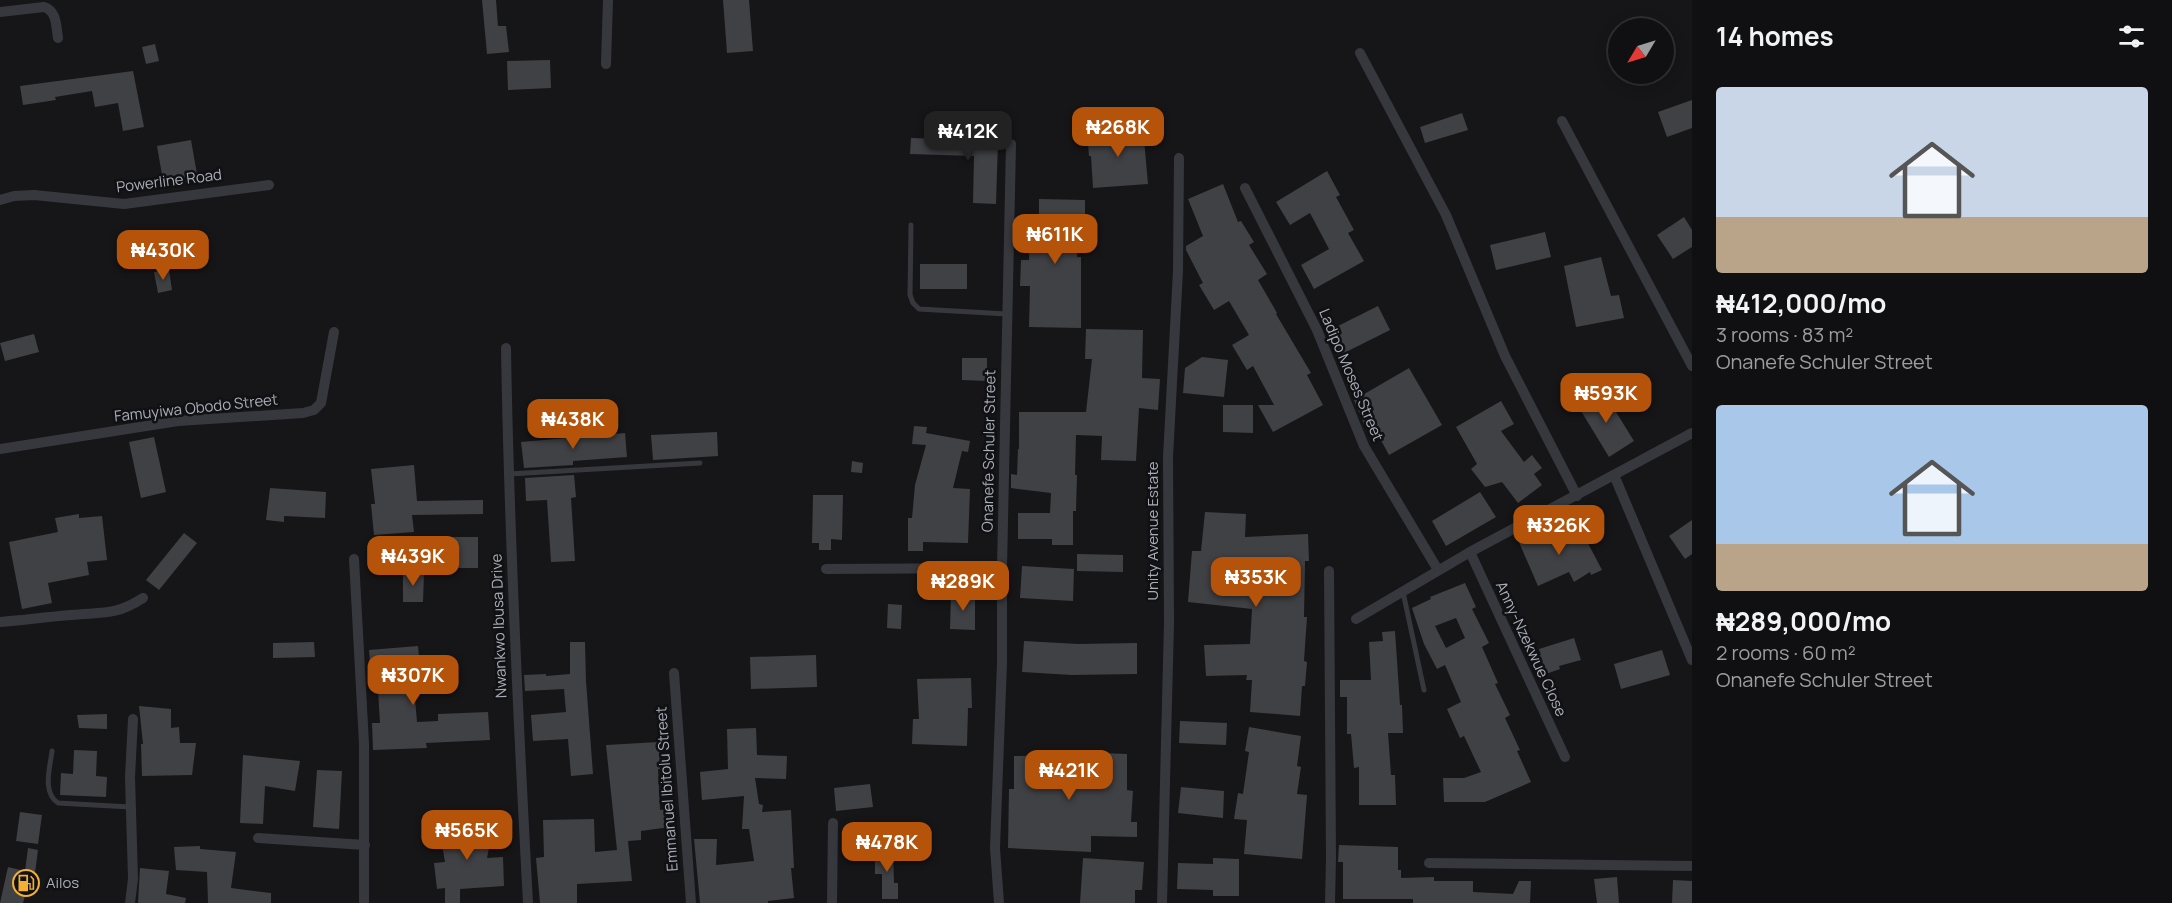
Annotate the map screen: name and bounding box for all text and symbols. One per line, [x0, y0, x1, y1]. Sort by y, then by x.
north arrow [1608, 18, 1674, 84]
map controls [1608, 18, 1674, 84]
text: 14 homes [1716, 18, 1834, 54]
icon: filters [2115, 20, 2148, 53]
pin: ₦268K [1076, 107, 1160, 158]
pin: ₦412K [926, 111, 1010, 162]
text: ₦268K [1086, 113, 1150, 140]
text: ₦412K [938, 117, 998, 144]
icon: home [1878, 126, 1986, 234]
street label: Powerline Road [115, 164, 223, 197]
pin: ₦611K [1013, 214, 1097, 265]
text: ₦611K [1026, 220, 1084, 247]
pin: ₦430K [121, 230, 205, 281]
text: ₦430K [131, 236, 195, 263]
text: ₦412,000/mo [1716, 285, 1886, 321]
street label: Ladipo Moses Street [1314, 305, 1389, 444]
text: 3 rooms · 83 m² [1716, 321, 1853, 348]
text: Onanefe Schuler Street [1716, 348, 1933, 375]
street label: Onanefe Schuler Street [977, 370, 1000, 532]
pin: ₦593K [1564, 373, 1648, 424]
text: ₦593K [1574, 379, 1638, 406]
street label: Famuyiwa Obodo Street [113, 388, 279, 427]
pin: ₦438K [531, 399, 615, 450]
text: ₦438K [541, 405, 605, 432]
icon: home [1878, 444, 1986, 552]
street label: Unity Avenue Estate [1142, 461, 1163, 601]
pin: ₦326K [1517, 505, 1601, 556]
text: ₦326K [1527, 511, 1591, 538]
pin: ₦439K [371, 536, 455, 587]
text: ₦439K [381, 542, 445, 569]
street label: Nwankwo Ibusa Drive [485, 553, 512, 699]
pin: ₦353K [1214, 557, 1298, 608]
pin: ₦289K [921, 561, 1005, 612]
text: ₦353K [1225, 563, 1287, 590]
text: ₦289K [931, 567, 995, 594]
street label: Anny-Nzekwue Close [1491, 578, 1572, 720]
text: ₦289,000/mo [1716, 603, 1891, 639]
text: 2 rooms · 60 m² [1716, 639, 1856, 666]
pin: ₦307K [371, 655, 455, 706]
text: ₦307K [382, 661, 444, 688]
text: Onanefe Schuler Street [1716, 666, 1933, 693]
street label: Emmanuel Ibitolu Street [650, 706, 683, 872]
pin: ₦421K [1027, 750, 1111, 801]
text: ₦421K [1039, 756, 1099, 783]
pin: ₦565K [425, 810, 509, 861]
text: ₦565K [435, 816, 499, 843]
pin: ₦478K [845, 822, 929, 873]
text: ₦478K [856, 828, 918, 855]
fuel station icon: Ailos [11, 868, 41, 898]
place label: Ailos [46, 872, 79, 893]

